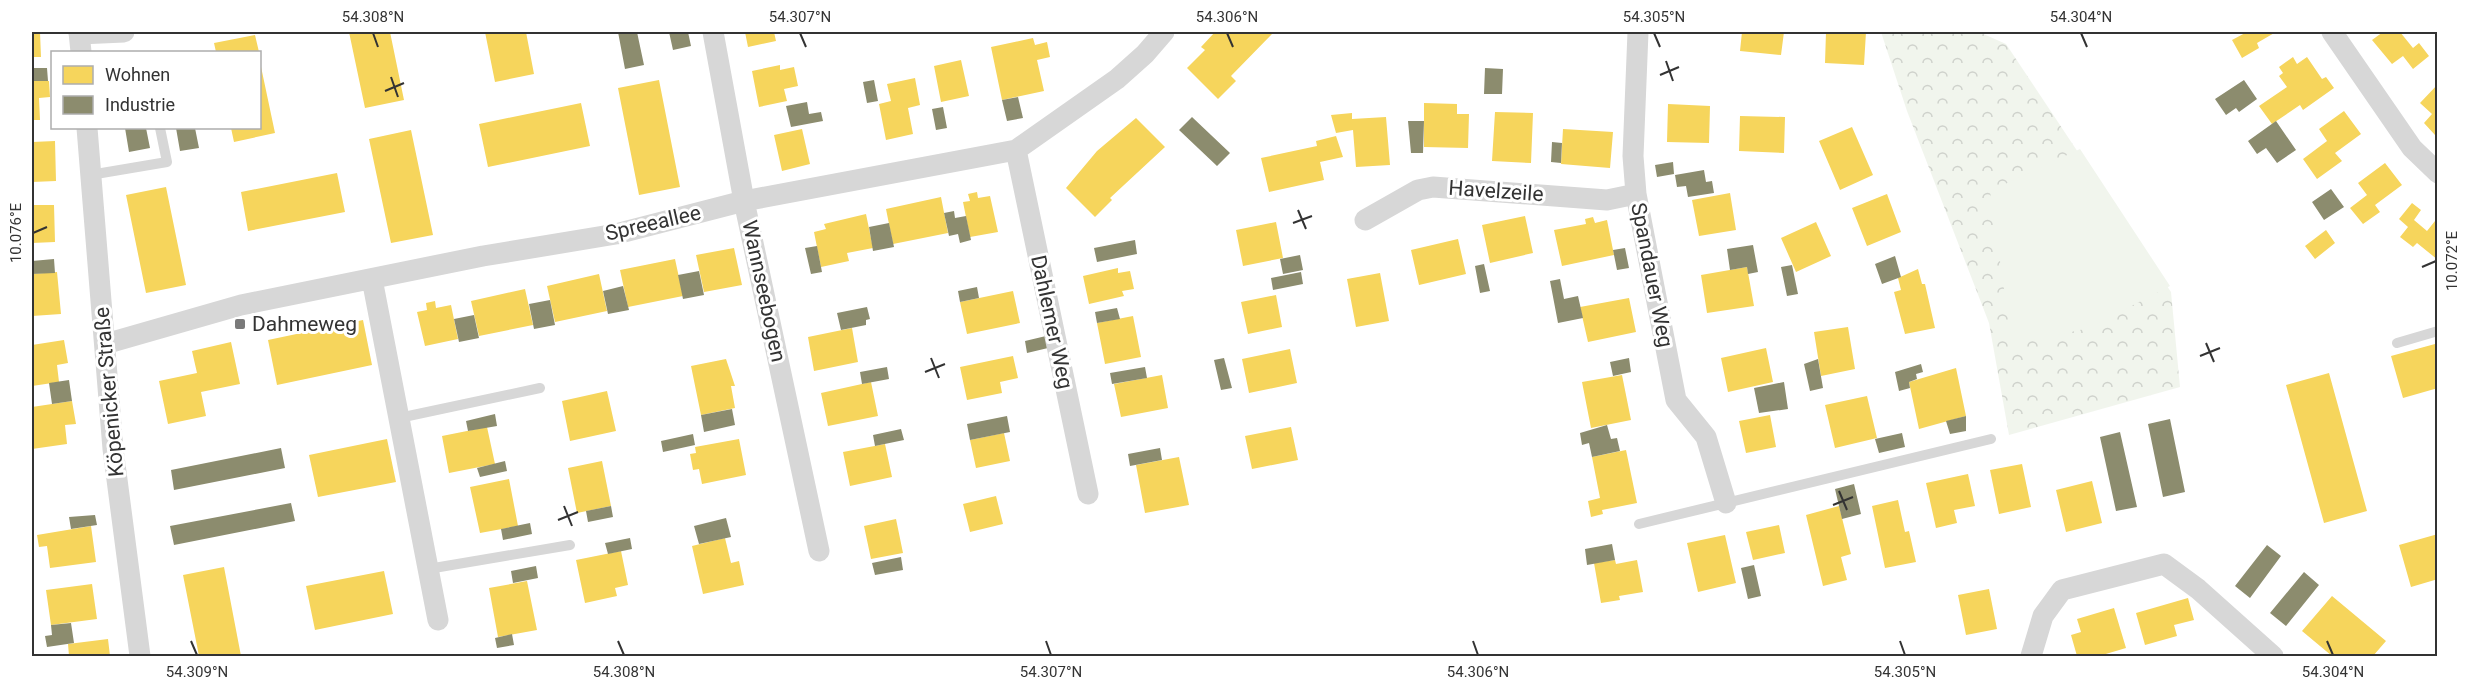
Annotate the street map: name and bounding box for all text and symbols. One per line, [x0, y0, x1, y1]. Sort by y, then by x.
text: 54.308°N [342, 8, 404, 26]
text: 54.307°N [769, 8, 831, 26]
text: 54.306°N [1196, 8, 1258, 26]
text: 54.305°N [1623, 8, 1685, 26]
text: 54.304°N [2050, 8, 2112, 26]
legend [51, 51, 261, 129]
text: Wohnen [105, 64, 170, 85]
text: Industrie [105, 94, 175, 115]
street label: Havelzeile [1448, 176, 1544, 206]
street label: Spreeallee [603, 200, 703, 246]
street label: Spandauer Weg [1626, 201, 1678, 349]
text: 10.076°E [7, 202, 25, 263]
street label: Wannseebogen [737, 218, 791, 364]
text: 10.072°E [2443, 230, 2461, 291]
street label: Dahlemer Weg [1026, 253, 1078, 391]
street label: Köpenicker Straße [90, 306, 128, 478]
place label: Dahmeweg [252, 312, 357, 336]
marker: Dahmeweg [233, 317, 247, 331]
text: 54.309°N [166, 663, 228, 681]
text: 54.308°N [593, 663, 655, 681]
text: 54.307°N [1020, 663, 1082, 681]
text: 54.306°N [1447, 663, 1509, 681]
text: 54.305°N [1874, 663, 1936, 681]
text: 54.304°N [2302, 663, 2364, 681]

